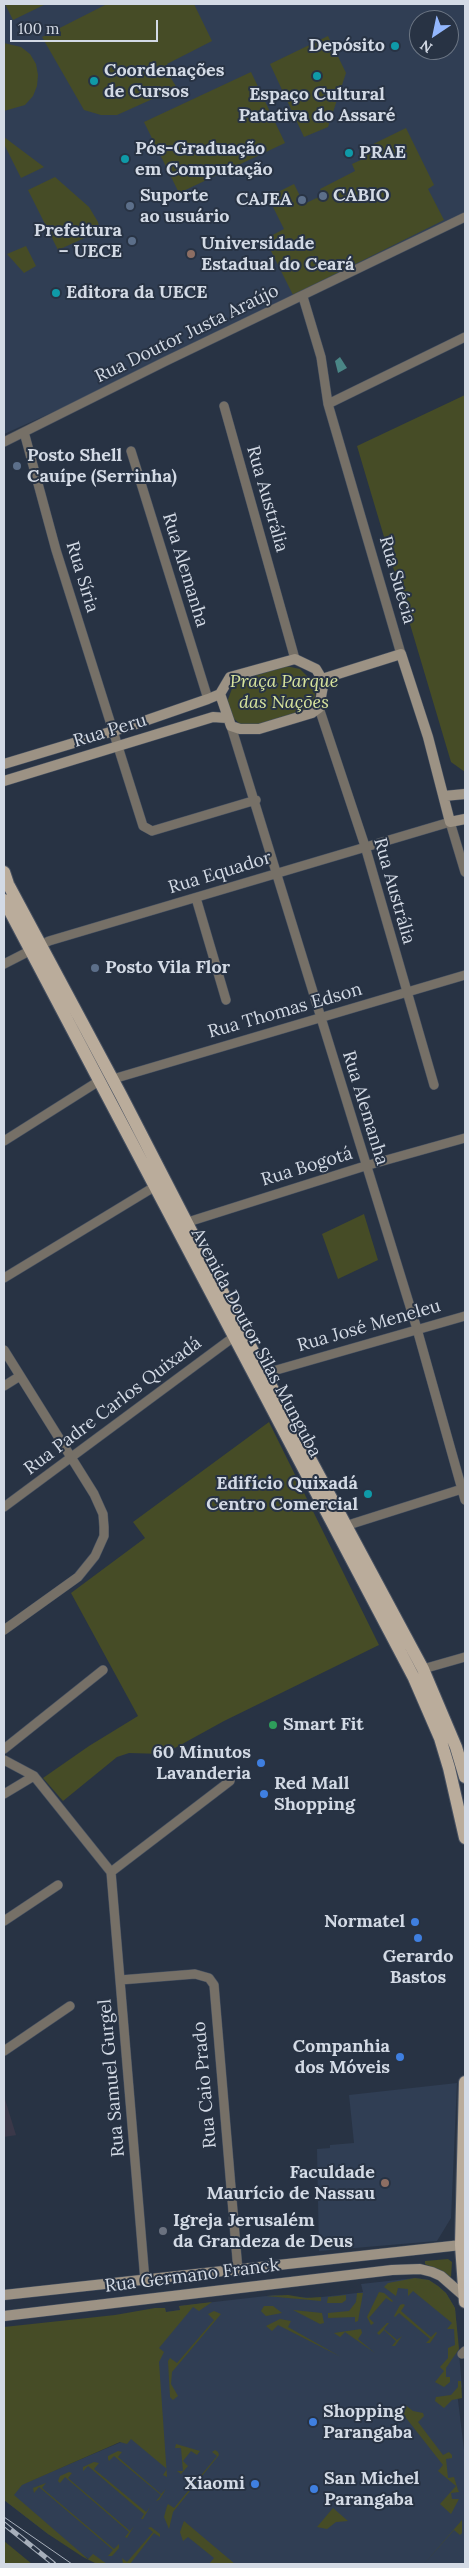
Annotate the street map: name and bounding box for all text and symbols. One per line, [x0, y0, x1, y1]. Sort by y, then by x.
scale bar [12, 10, 160, 42]
north arrow [409, 10, 459, 60]
text: 100 m [18, 19, 59, 38]
place label: Depósito [308, 35, 385, 57]
text: N [417, 36, 436, 57]
marker: Depósito [389, 40, 401, 52]
place label: Coordenações de Cursos [104, 60, 225, 102]
marker: Espaço Cultural Patativa do Assaré [311, 70, 323, 82]
marker: Coordenações de Cursos [88, 75, 100, 87]
place label: Espaço Cultural Patativa do Assaré [238, 84, 396, 126]
place label: Pós-Graduação em Computação [135, 138, 273, 180]
place label: PRAE [359, 142, 406, 164]
marker: PRAE [343, 147, 355, 159]
marker: Pós-Graduação em Computação [119, 153, 131, 165]
place label: Suporte ao usuário [140, 185, 229, 228]
place label: CABIO [333, 185, 390, 207]
place label: CAJEA [236, 189, 292, 211]
marker: CABIO [317, 190, 329, 202]
marker: CAJEA [296, 194, 308, 206]
marker: Suporte ao usuário [124, 200, 136, 212]
place label: Prefeitura – UECE [34, 220, 122, 262]
place label: Universidade Estadual do Ceará [201, 233, 355, 276]
marker: Prefeitura – UECE [126, 235, 138, 247]
marker: Universidade Estadual do Ceará [185, 248, 197, 260]
street label: Rua Doutor Justa Araújo [92, 280, 282, 388]
place label: Editora da UECE [66, 282, 207, 304]
marker: Editora da UECE [50, 287, 62, 299]
street label: Rua Austrália [242, 443, 292, 555]
place label: Posto Shell Cauípe (Serrinha) [27, 445, 177, 488]
marker: Posto Shell Cauípe (Serrinha) [11, 460, 23, 472]
street label: Rua Alemanha [157, 510, 213, 630]
street label: Rua Suécia [374, 534, 420, 626]
street label: Rua Síria [61, 539, 103, 615]
park label: Praça Parque das Nações [230, 671, 338, 714]
street label: Rua Peru [71, 710, 149, 752]
street label: Rua Austrália [369, 835, 419, 947]
street label: Rua Equador [166, 847, 274, 899]
place label: Posto Vila Flor [105, 957, 230, 979]
marker: Posto Vila Flor [89, 962, 101, 974]
street label: Rua Thomas Edson [206, 979, 364, 1043]
street label: Rua Alemanha [337, 1048, 393, 1168]
street label: Rua Bogotá [259, 1143, 355, 1191]
street label: Avenida Doutor Silas Munguba [186, 1225, 326, 1461]
street label: Rua José Meneleu [295, 1295, 443, 1357]
street label: Rua Padre Carlos Quixadá [20, 1332, 206, 1480]
place label: Edifício Quixadá Centro Comercial [206, 1473, 358, 1516]
marker: Edifício Quixadá Centro Comercial [362, 1488, 374, 1500]
place label: Smart Fit [283, 1714, 364, 1736]
marker: Smart Fit [267, 1719, 279, 1731]
place label: 60 Minutos Lavanderia [152, 1742, 251, 1785]
marker: 60 Minutos Lavanderia [255, 1757, 267, 1769]
place label: Red Mall Shopping [274, 1773, 355, 1816]
marker: Red Mall Shopping [258, 1788, 270, 1800]
place label: Normatel [324, 1911, 405, 1933]
marker: Normatel [409, 1916, 421, 1928]
marker: Gerardo Bastos [412, 1932, 424, 1944]
place label: Gerardo Bastos [383, 1946, 453, 1988]
street label: Rua Samuel Gurgel [94, 1998, 130, 2158]
street label: Rua Caio Prado [189, 2021, 221, 2149]
place label: Companhia dos Móveis [293, 2036, 390, 2078]
marker: Companhia dos Móveis [394, 2051, 406, 2063]
place label: Faculdade Maurício de Nassau [206, 2162, 375, 2204]
marker: Faculdade Maurício de Nassau [379, 2177, 391, 2189]
place label: Igreja Jerusalém da Grandeza de Deus [173, 2210, 353, 2252]
marker: Igreja Jerusalém da Grandeza de Deus [157, 2225, 169, 2237]
street label: Rua Germano Franck [103, 2255, 281, 2297]
place label: Shopping Parangaba [323, 2401, 412, 2444]
marker: Shopping Parangaba [307, 2416, 319, 2428]
place label: San Michel Parangaba [324, 2468, 419, 2510]
place label: Xiaomi [184, 2473, 245, 2495]
marker: Xiaomi [249, 2478, 261, 2490]
marker: San Michel Parangaba [308, 2483, 320, 2495]

